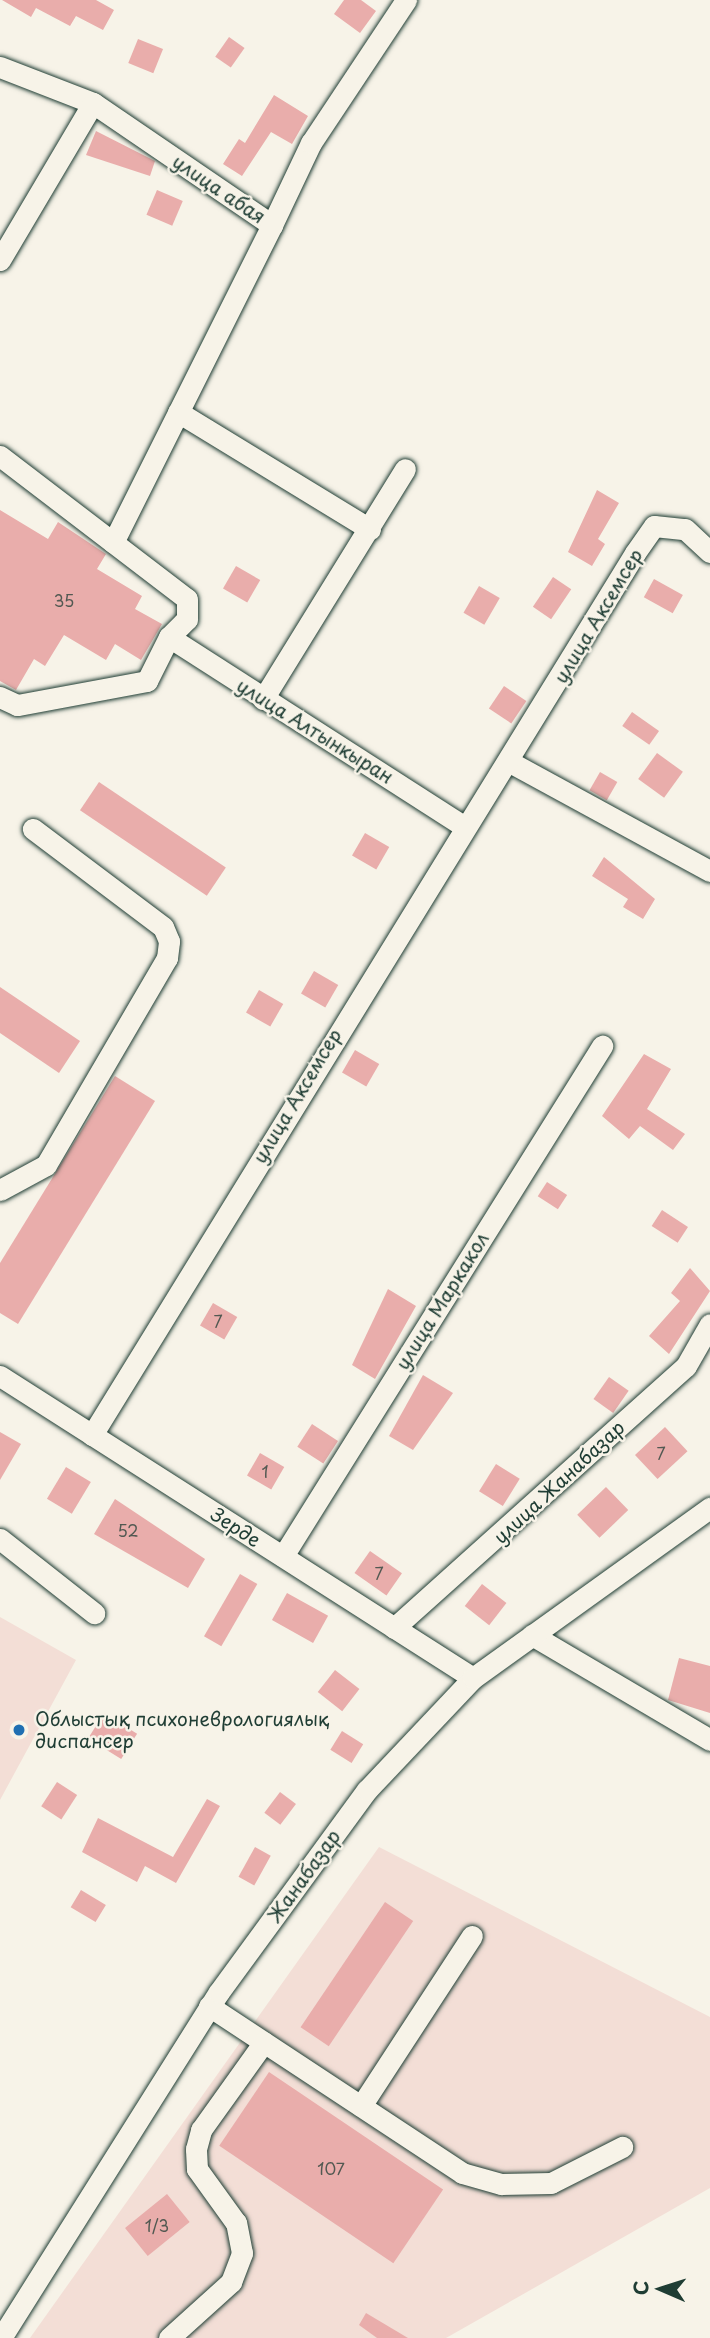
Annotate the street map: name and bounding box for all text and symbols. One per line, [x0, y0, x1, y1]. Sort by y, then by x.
street label: улица абая [168, 149, 270, 229]
street label: улица Аксемсер [549, 544, 647, 688]
house number: 35 [54, 590, 74, 610]
street label: улица Алтынкыран [232, 673, 398, 789]
street label: улица Аксемсер [248, 1024, 346, 1168]
street label: улица Маркакол [390, 1228, 494, 1374]
house number: 7 [213, 1311, 223, 1331]
street label: улица Жанабазар [489, 1415, 629, 1549]
house number: 7 [656, 1443, 666, 1463]
house number: 1 [261, 1461, 269, 1481]
street label: Зерде [207, 1503, 265, 1551]
house number: 52 [117, 1520, 139, 1540]
house number: 7 [374, 1563, 384, 1583]
place label: Облыстық психоневрологиялық диспансер [35, 1708, 329, 1752]
marker: Облыстық психоневрологиялық диспансер [9, 1720, 29, 1740]
street label: Жанабазар [263, 1825, 345, 1927]
house number: 107 [317, 2158, 345, 2178]
house number: 1/3 [145, 2215, 169, 2235]
north arrow [626, 2254, 696, 2324]
text: С [626, 2280, 654, 2296]

